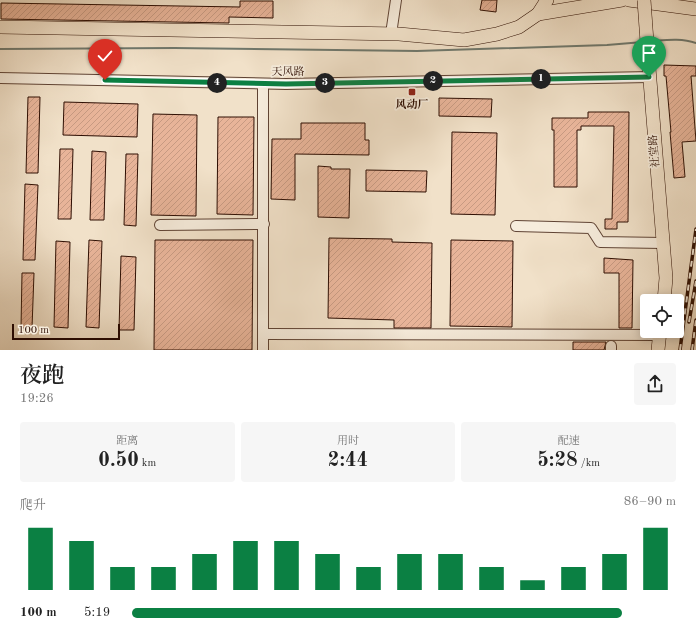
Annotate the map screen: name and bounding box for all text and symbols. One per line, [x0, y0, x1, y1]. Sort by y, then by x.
pin [632, 36, 666, 77]
pin [88, 39, 122, 80]
icon: arrive [638, 42, 660, 64]
icon: check [94, 45, 116, 67]
street label: 天风路 [272, 65, 305, 78]
pin: 1 [531, 69, 551, 89]
pin: 2 [423, 71, 443, 91]
pin: 4 [207, 73, 227, 93]
pin: 3 [315, 73, 335, 93]
text: 1 [538, 73, 544, 84]
text: 2 [430, 75, 436, 86]
text: 4 [214, 77, 220, 88]
text: 3 [322, 77, 328, 88]
marker: 风动厂 [407, 87, 417, 97]
place label: 风动厂 [396, 98, 429, 111]
street label: 社堂路 [646, 134, 662, 168]
map controls [640, 294, 684, 338]
button: locate [640, 294, 684, 338]
scale bar [12, 322, 120, 341]
text: 100 m [18, 325, 49, 336]
button: share [634, 363, 676, 405]
text: 夜跑 [20, 365, 64, 387]
text: 19:26 [20, 392, 54, 405]
text: 距离 [116, 436, 138, 447]
text: 用时 [337, 436, 359, 447]
text: 配速 [558, 436, 580, 447]
text: 0.50 [98, 451, 139, 471]
text: 2:44 [328, 451, 368, 471]
text: 5:28 [537, 451, 578, 471]
text: km [139, 458, 156, 469]
text: /km [578, 458, 600, 469]
text: 86–90 m [624, 495, 676, 508]
text: 爬升 [20, 499, 46, 512]
text: 100 m [20, 606, 57, 619]
text: 5:19 [84, 606, 110, 619]

